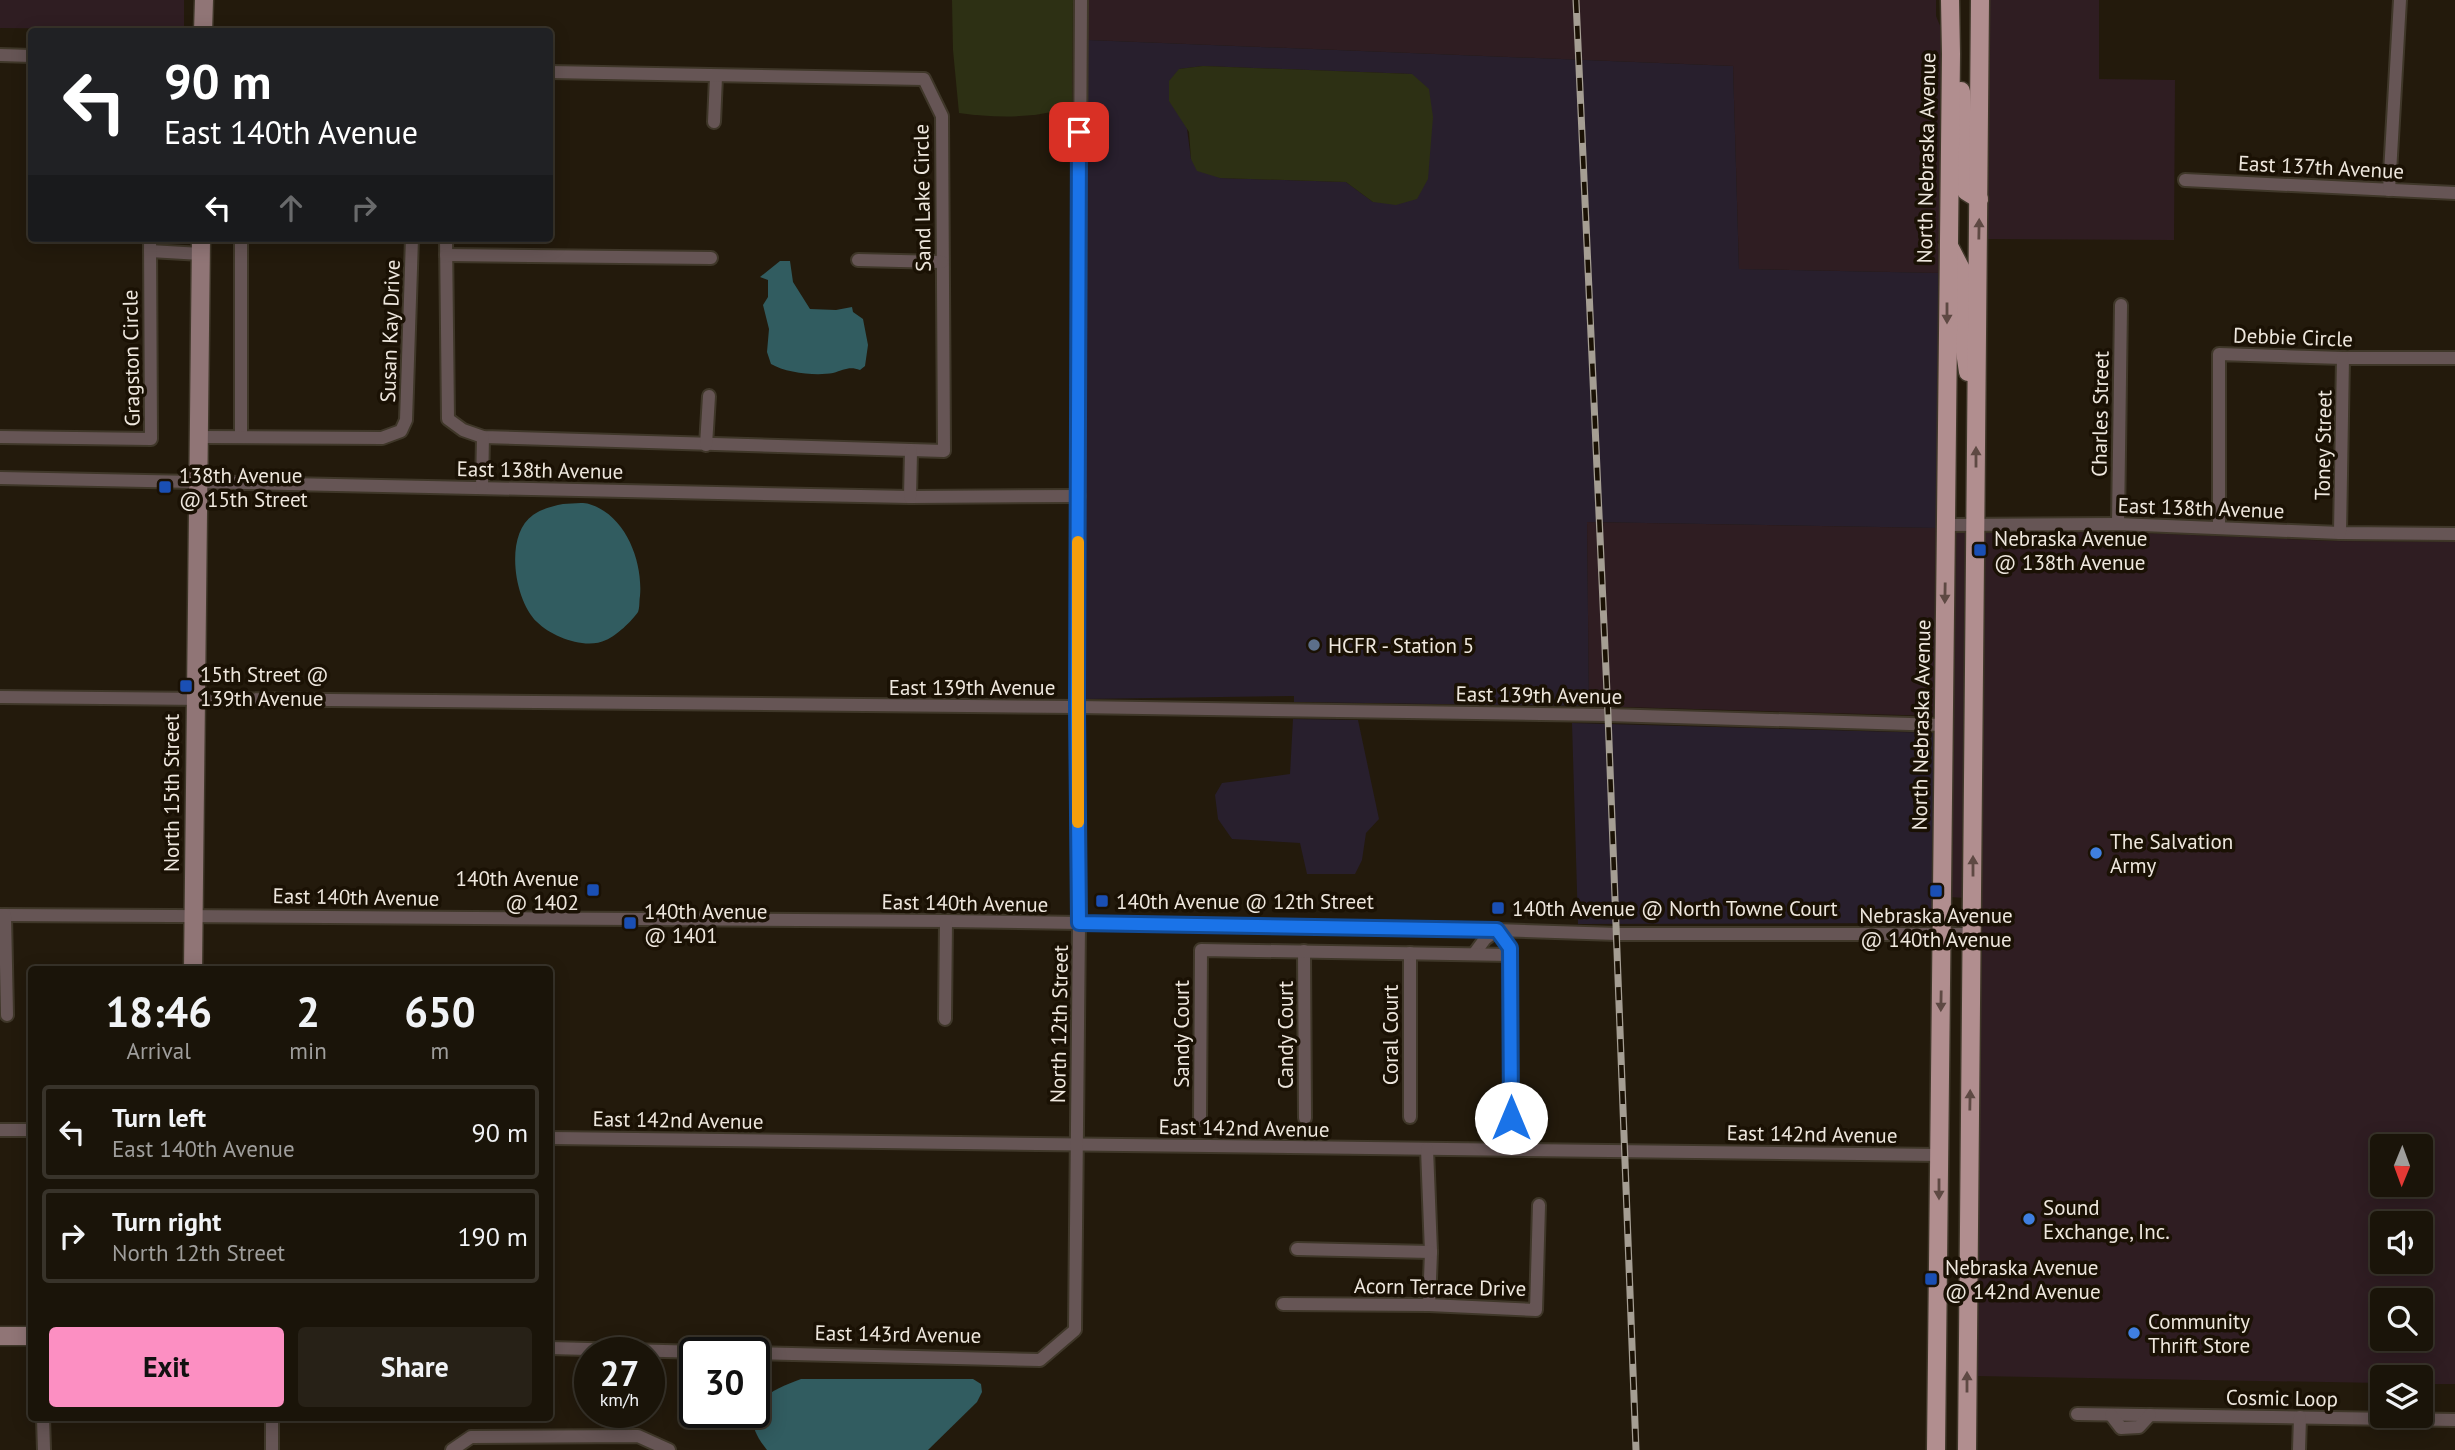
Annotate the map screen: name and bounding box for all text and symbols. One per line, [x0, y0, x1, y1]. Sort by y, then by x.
text: 90 m [164, 49, 271, 113]
street label: North Nebraska Avenue [1911, 52, 1941, 264]
icon: left [49, 56, 140, 147]
pin [1049, 102, 1109, 162]
text: East 140th Avenue [164, 111, 418, 153]
icon: arrive [1060, 113, 1098, 151]
street label: Sand Lake Circle [907, 124, 937, 272]
street label: East 137th Avenue [2237, 149, 2405, 185]
icon: left [199, 189, 237, 227]
icon: ahead [272, 189, 310, 227]
icon: right [345, 189, 383, 227]
one-way arrow [1973, 218, 1984, 240]
street label: Susan Kay Drive [374, 259, 406, 403]
street label: Gragston Circle [116, 289, 146, 427]
one-way arrow [1941, 302, 1953, 324]
street label: Debbie Circle [2233, 321, 2353, 353]
street label: Charles Street [2085, 351, 2115, 477]
street label: Toney Street [2309, 390, 2337, 500]
one-way arrow [1970, 446, 1982, 468]
street label: East 138th Avenue [456, 455, 624, 485]
place label: 138th Avenue @ 15th Street [179, 462, 308, 513]
marker: 138th Avenue @ 15th Street [157, 479, 173, 495]
street label: East 138th Avenue [2117, 492, 2285, 524]
place label: Nebraska Avenue @ 138th Avenue [1994, 525, 2148, 576]
marker: Nebraska Avenue @ 138th Avenue [1972, 542, 1988, 558]
one-way arrow [1939, 582, 1951, 604]
street label: North Nebraska Avenue [1906, 619, 1936, 831]
place label: HCFR - Station 5 [1328, 632, 1474, 659]
marker: HCFR - Station 5 [1306, 637, 1322, 653]
place label: 15th Street @ 139th Avenue [200, 661, 329, 712]
street label: East 139th Avenue [889, 674, 1055, 701]
marker: 15th Street @ 139th Avenue [178, 678, 194, 694]
street label: East 139th Avenue [1455, 680, 1623, 710]
street label: North 15th Street [158, 714, 185, 872]
place label: The Salvation Army [2110, 828, 2233, 879]
marker: The Salvation Army [2088, 845, 2104, 861]
one-way arrow [1967, 854, 1979, 876]
place label: 140th Avenue @ 1402 [456, 865, 579, 916]
street label: East 140th Avenue [272, 882, 440, 912]
marker: 140th Avenue @ 1402 [585, 882, 601, 898]
marker: Nebraska Avenue @ 140th Avenue [1928, 883, 1944, 899]
street label: East 140th Avenue [881, 888, 1049, 918]
place label: 140th Avenue @ 12th Street [1116, 888, 1374, 915]
marker: 140th Avenue @ 12th Street [1094, 893, 1110, 909]
place label: 140th Avenue @ North Towne Court [1512, 895, 1838, 922]
place label: 140th Avenue @ 1401 [644, 898, 767, 949]
marker: 140th Avenue @ North Towne Court [1490, 900, 1506, 916]
place label: Nebraska Avenue @ 140th Avenue [1859, 902, 2013, 953]
marker: 140th Avenue @ 1401 [622, 915, 638, 931]
street label: North 12th Street [1044, 945, 1074, 1103]
street label: Sandy Court [1168, 980, 1195, 1088]
street label: Candy Court [1272, 981, 1299, 1089]
text: 18:46 [105, 984, 212, 1039]
text: 2 [296, 984, 320, 1039]
text: 650 [404, 984, 476, 1039]
street label: Coral Court [1377, 985, 1404, 1085]
one-way arrow [1935, 990, 1947, 1012]
text: Arrival [126, 1036, 191, 1065]
text: min [289, 1036, 327, 1065]
text: m [431, 1036, 449, 1065]
position arrow [1474, 1081, 1548, 1155]
one-way arrow [1964, 1088, 1976, 1110]
text: Turn left [112, 1101, 206, 1134]
street label: East 142nd Avenue [592, 1105, 764, 1135]
icon: left [53, 1113, 91, 1151]
street label: East 142nd Avenue [1158, 1113, 1330, 1143]
text: 90 m [472, 1116, 528, 1149]
street label: East 142nd Avenue [1726, 1119, 1898, 1149]
text: East 140th Avenue [112, 1134, 295, 1163]
north arrow [2370, 1134, 2432, 1197]
map controls [2370, 1134, 2433, 1428]
one-way arrow [1933, 1178, 1945, 1200]
place label: Sound Exchange, Inc. [2043, 1194, 2170, 1245]
text: Turn right [112, 1205, 221, 1238]
marker: Sound Exchange, Inc. [2021, 1211, 2037, 1227]
button: sound [2370, 1211, 2433, 1274]
icon: right [53, 1217, 91, 1255]
text: 190 m [457, 1220, 528, 1253]
text: North 12th Street [112, 1238, 285, 1267]
place label: Nebraska Avenue @ 142nd Avenue [1945, 1254, 2101, 1305]
marker: Nebraska Avenue @ 142nd Avenue [1923, 1271, 1939, 1287]
street label: Acorn Terrace Drive [1354, 1272, 1526, 1302]
button: search [2370, 1288, 2433, 1351]
place label: Community Thrift Store [2148, 1308, 2250, 1359]
street label: East 143rd Avenue [815, 1319, 981, 1349]
marker: Community Thrift Store [2126, 1325, 2142, 1341]
button: Exit [49, 1327, 284, 1407]
button: Share [298, 1327, 532, 1407]
speed limit sign: 30 [679, 1337, 770, 1428]
text: 27 [600, 1350, 639, 1396]
button: layers [2370, 1365, 2433, 1428]
one-way arrow [1961, 1371, 1973, 1393]
street label: Cosmic Loop [2226, 1384, 2338, 1412]
text: km/h [600, 1388, 639, 1411]

